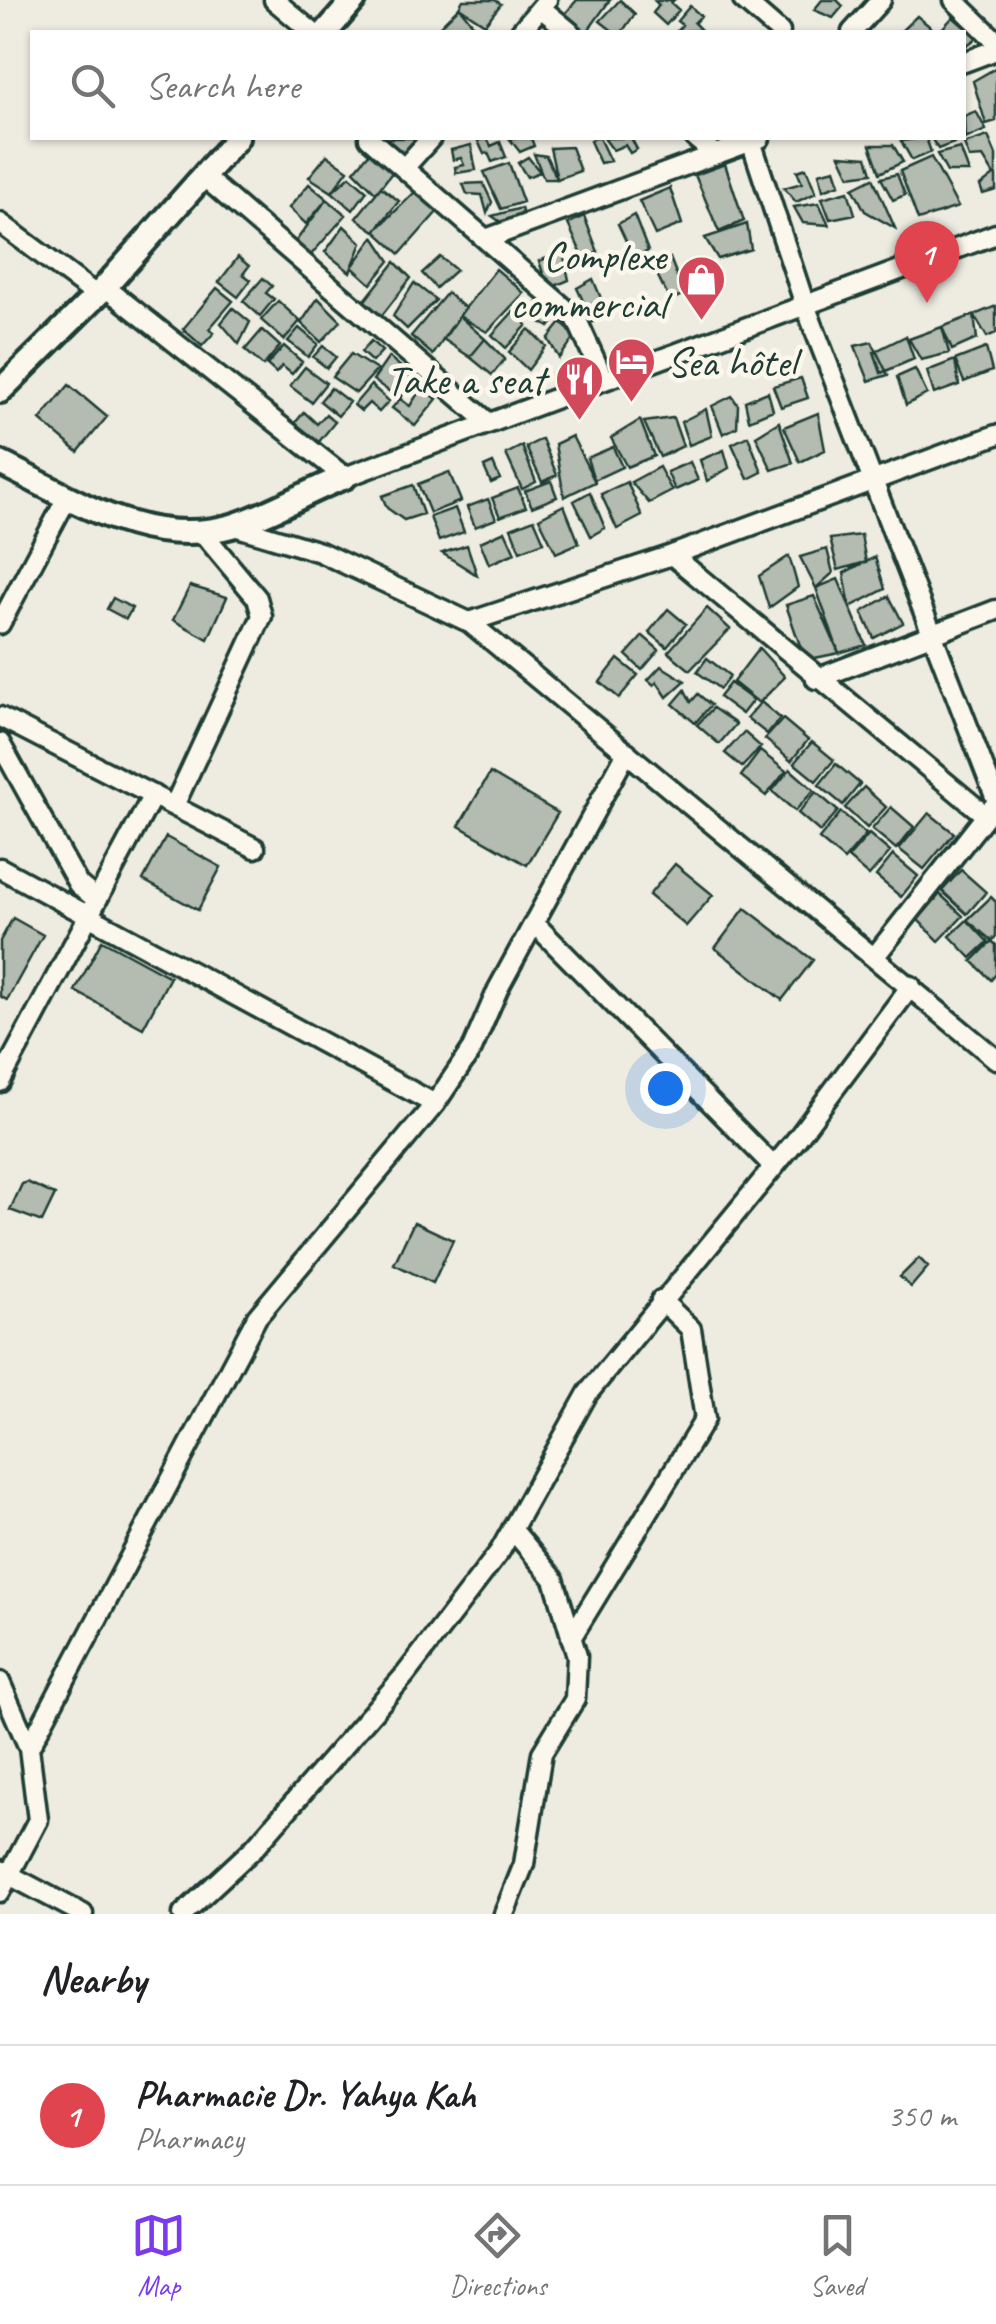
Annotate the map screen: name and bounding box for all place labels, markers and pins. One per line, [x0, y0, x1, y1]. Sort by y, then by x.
pin: 1 [894, 220, 960, 303]
place label: Complexe commercial [510, 230, 673, 331]
shop icon: Complexe commercial [675, 254, 727, 322]
hotel icon: Sea hôtel [606, 336, 658, 404]
place label: Sea hôtel [667, 336, 803, 389]
place label: Take a seat [386, 354, 550, 407]
restaurant icon: Take a seat [554, 354, 606, 422]

